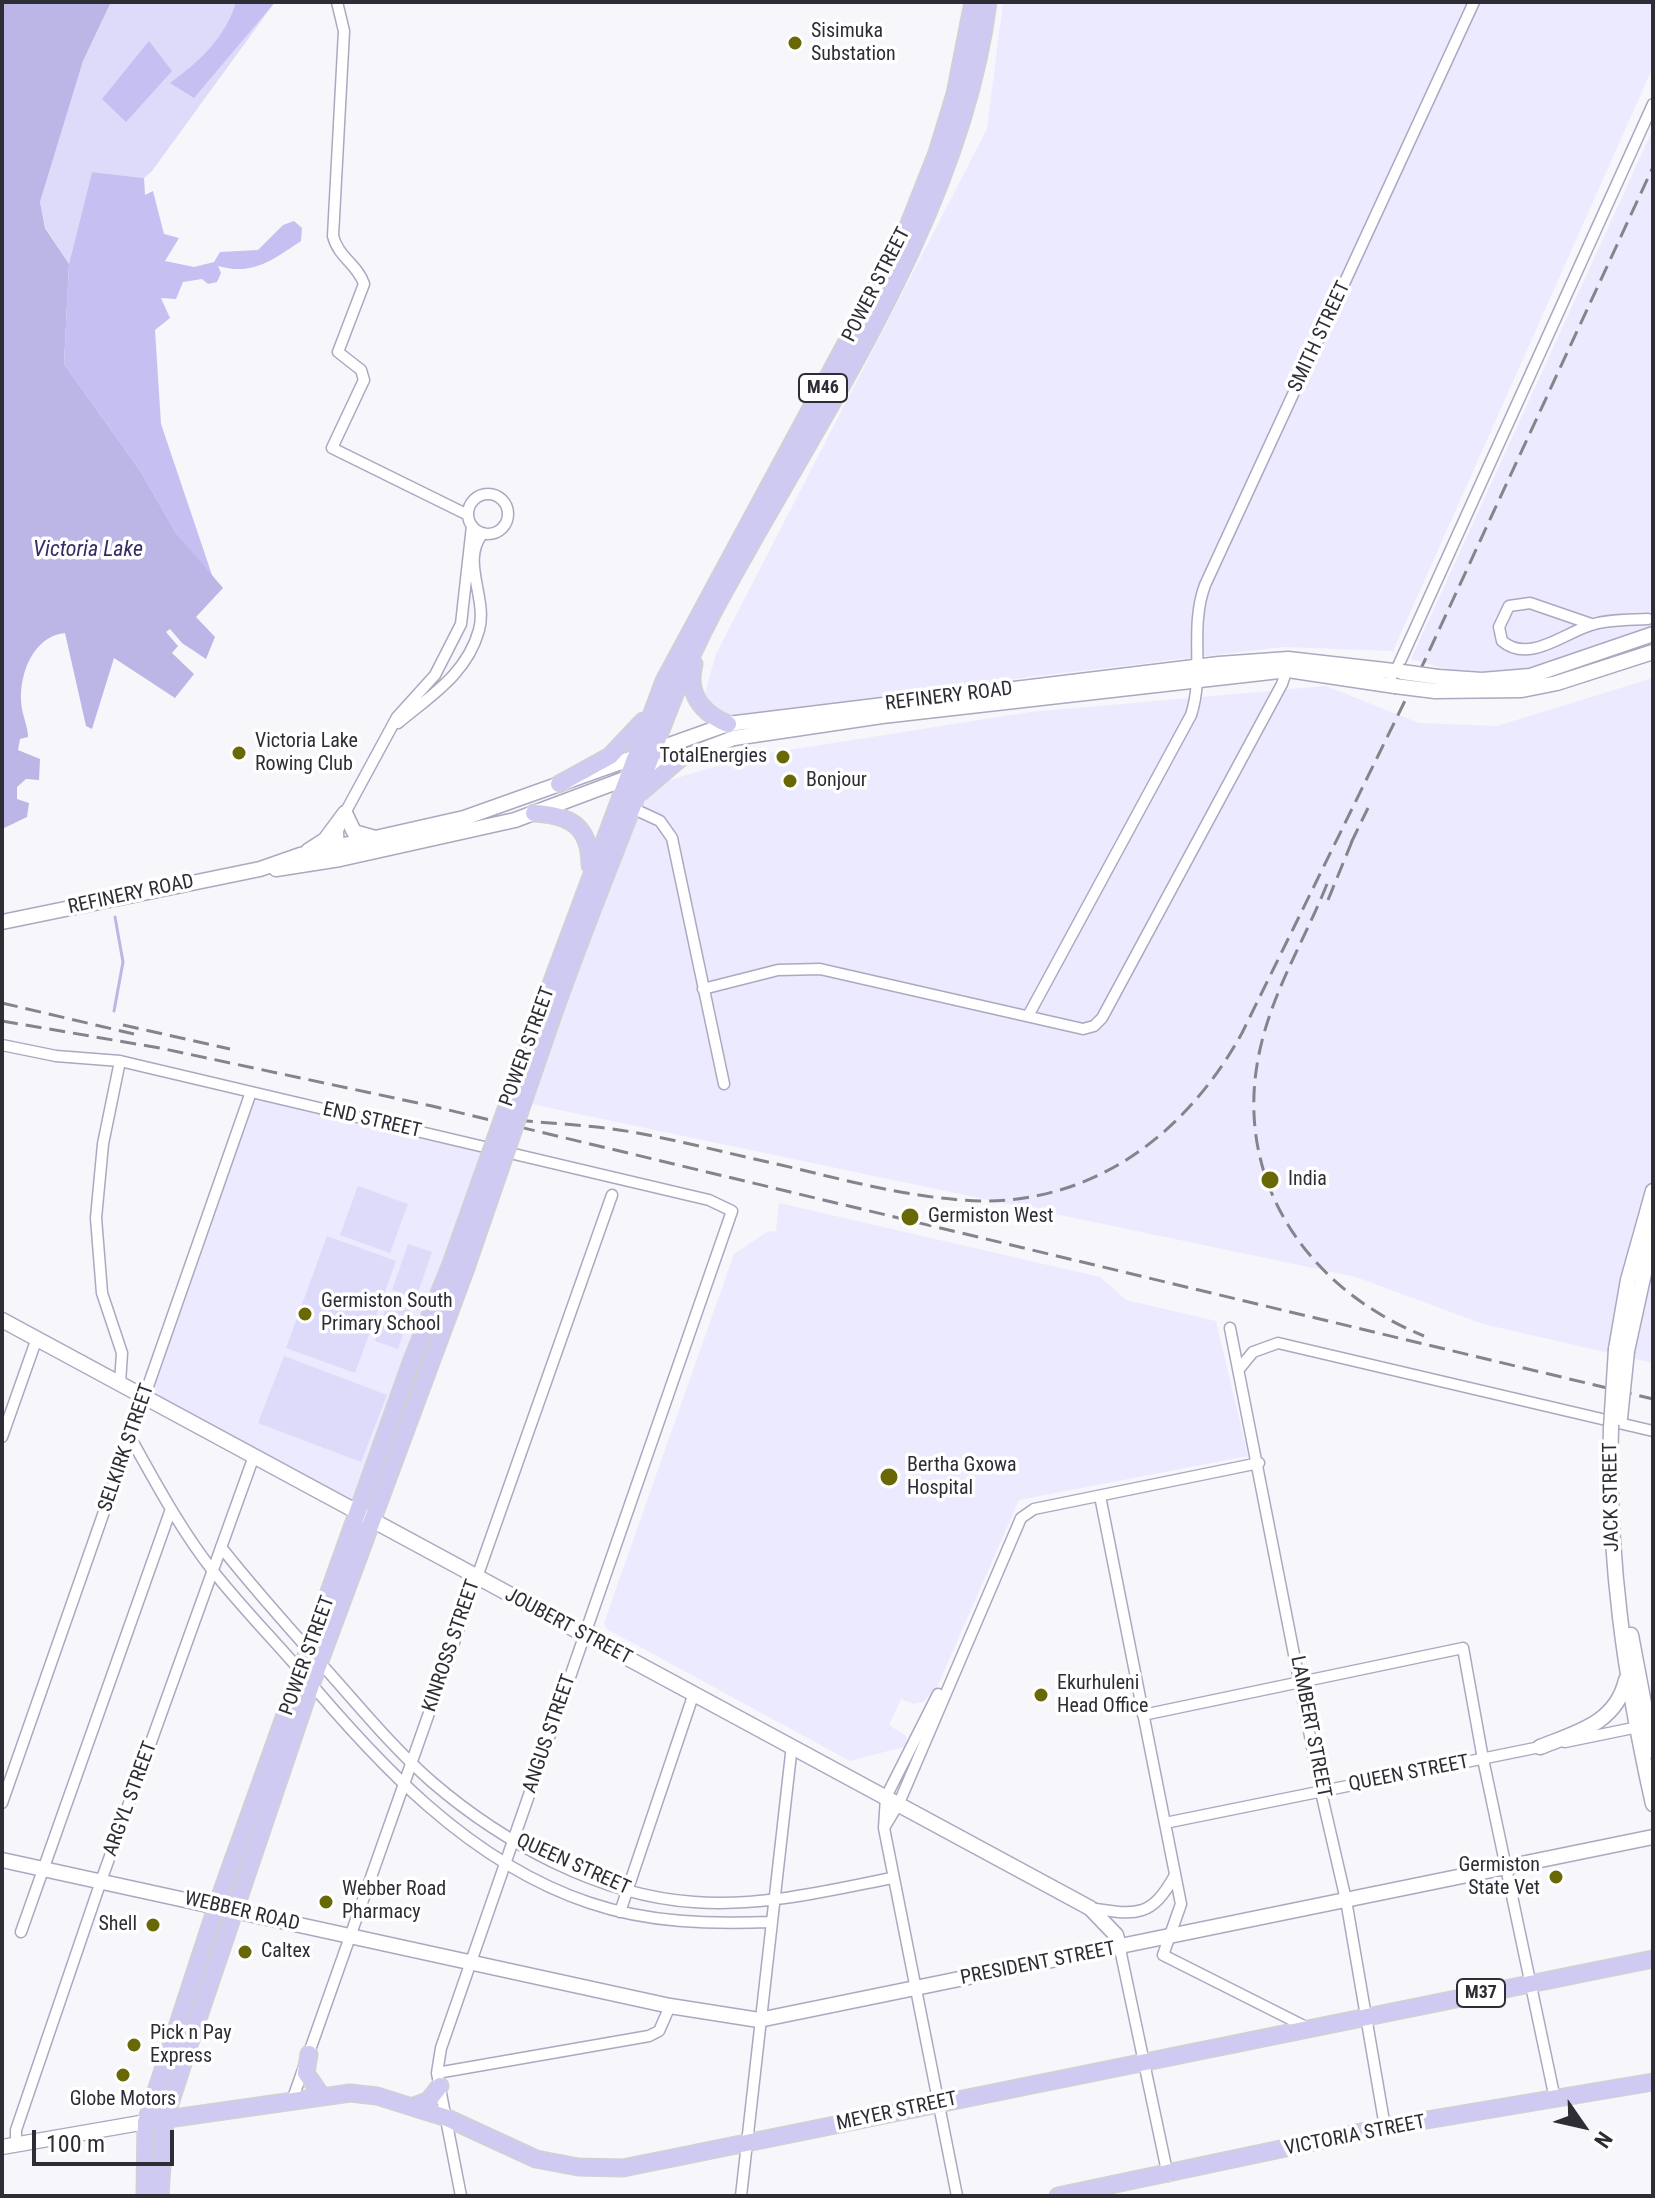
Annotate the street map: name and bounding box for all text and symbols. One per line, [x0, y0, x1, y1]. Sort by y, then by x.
place label: Sisimuka Substation [811, 20, 896, 67]
marker: Sisimuka Substation [786, 34, 804, 52]
street label: POWER STREET [838, 224, 916, 346]
street label: SMITH STREET [1284, 278, 1356, 396]
road number: M46 [799, 374, 847, 402]
water label: Victoria Lake [33, 537, 143, 563]
street label: REFINERY ROAD [884, 677, 1014, 717]
place label: Victoria Lake Rowing Club [255, 730, 358, 777]
marker: Victoria Lake Rowing Club [230, 744, 248, 762]
place label: TotalEnergies [660, 745, 767, 769]
marker: TotalEnergies [774, 748, 792, 766]
place label: Bonjour [806, 769, 867, 793]
marker: Bonjour [781, 772, 799, 790]
street label: REFINERY ROAD [66, 870, 196, 920]
street label: POWER STREET [495, 984, 561, 1110]
street label: END STREET [320, 1098, 424, 1144]
place label: India [1288, 1168, 1327, 1192]
marker: India [1259, 1169, 1281, 1191]
place label: Germiston West [928, 1205, 1053, 1229]
marker: Germiston West [899, 1206, 921, 1228]
place label: Germiston South Primary School [321, 1290, 453, 1337]
marker: Germiston South Primary School [296, 1305, 314, 1323]
street label: SELKIRK STREET [94, 1381, 160, 1515]
street label: JACK STREET [1599, 1442, 1625, 1552]
place label: Bertha Gxowa Hospital [907, 1454, 1017, 1501]
marker: Bertha Gxowa Hospital [878, 1466, 900, 1488]
street label: KINROSS STREET [418, 1577, 486, 1715]
street label: JOUBERT STREET [500, 1583, 636, 1671]
street label: POWER STREET [275, 1593, 341, 1719]
street label: LAMBERT STREET [1284, 1654, 1336, 1800]
street label: ANGUS STREET [518, 1672, 582, 1796]
place label: Ekurhuleni Head Office [1057, 1672, 1148, 1719]
marker: Ekurhuleni Head Office [1032, 1686, 1050, 1704]
street label: ARGYL STREET [99, 1738, 163, 1860]
street label: QUEEN STREET [1347, 1751, 1471, 1797]
street label: QUEEN STREET [512, 1829, 634, 1901]
place label: Germiston State Vet [1458, 1854, 1540, 1901]
marker: Germiston State Vet [1547, 1868, 1565, 1886]
place label: Webber Road Pharmacy [342, 1878, 446, 1925]
street label: WEBBER ROAD [182, 1887, 302, 1937]
marker: Webber Road Pharmacy [317, 1893, 335, 1911]
place label: Shell [98, 1913, 137, 1937]
marker: Shell [144, 1916, 162, 1934]
street label: PRESIDENT STREET [958, 1937, 1118, 1991]
place label: Caltex [261, 1940, 311, 1964]
marker: Caltex [236, 1943, 254, 1961]
road number: M37 [1457, 1979, 1505, 2007]
place label: Pick n Pay Express [150, 2022, 232, 2069]
marker: Pick n Pay Express [125, 2036, 143, 2054]
marker: Globe Motors [114, 2066, 132, 2084]
north arrow [1543, 2086, 1623, 2166]
place label: Globe Motors [70, 2088, 176, 2112]
street label: MEYER STREET [835, 2088, 959, 2136]
street label: VICTORIA STREET [1282, 2111, 1428, 2161]
scale bar [36, 2114, 178, 2164]
text: N [1589, 2127, 1617, 2152]
text: 100 m [46, 2130, 105, 2158]

